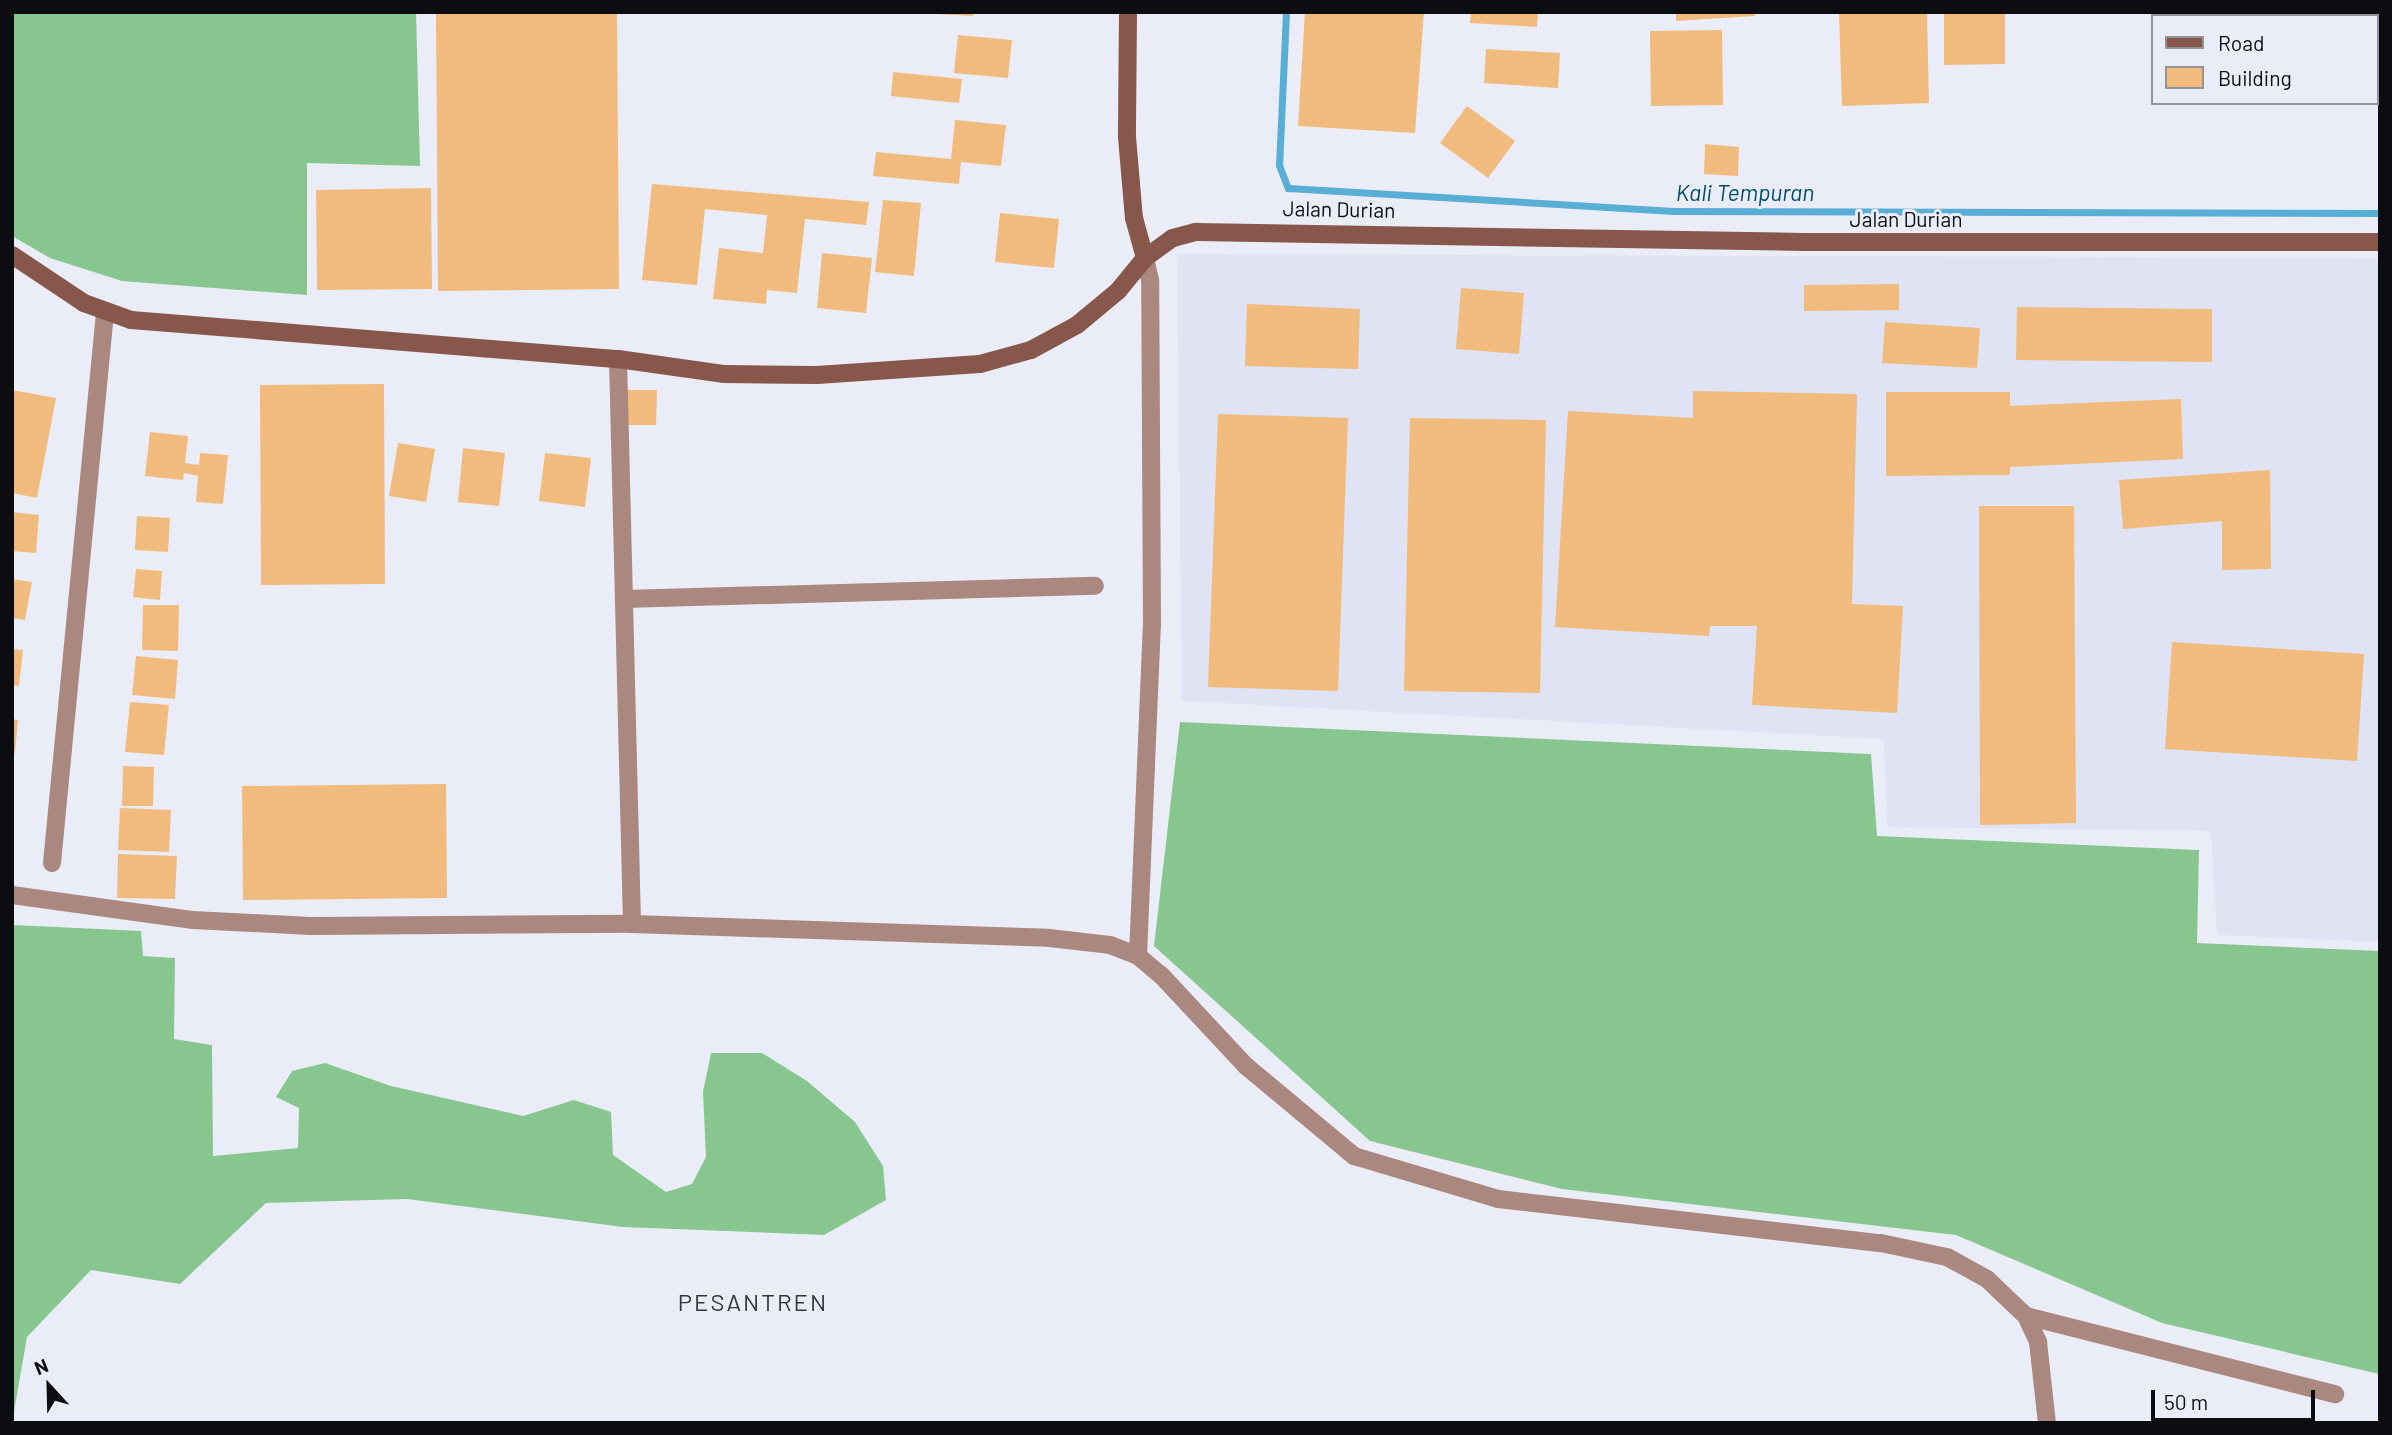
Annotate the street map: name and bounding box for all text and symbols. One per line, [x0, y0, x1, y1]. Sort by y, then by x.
legend [2150, 14, 2378, 105]
text: Road [2218, 30, 2264, 55]
text: Building [2218, 65, 2292, 90]
water label: Kali Tempuran [1676, 178, 1814, 206]
street label: Jalan Durian [1282, 195, 1396, 223]
street label: Jalan Durian [1850, 206, 1962, 232]
district label: PESANTREN [679, 1288, 827, 1316]
north arrow [14, 1351, 84, 1421]
text: N [31, 1353, 51, 1379]
scale bar [2154, 1376, 2318, 1420]
text: 50 m [2164, 1389, 2208, 1414]

